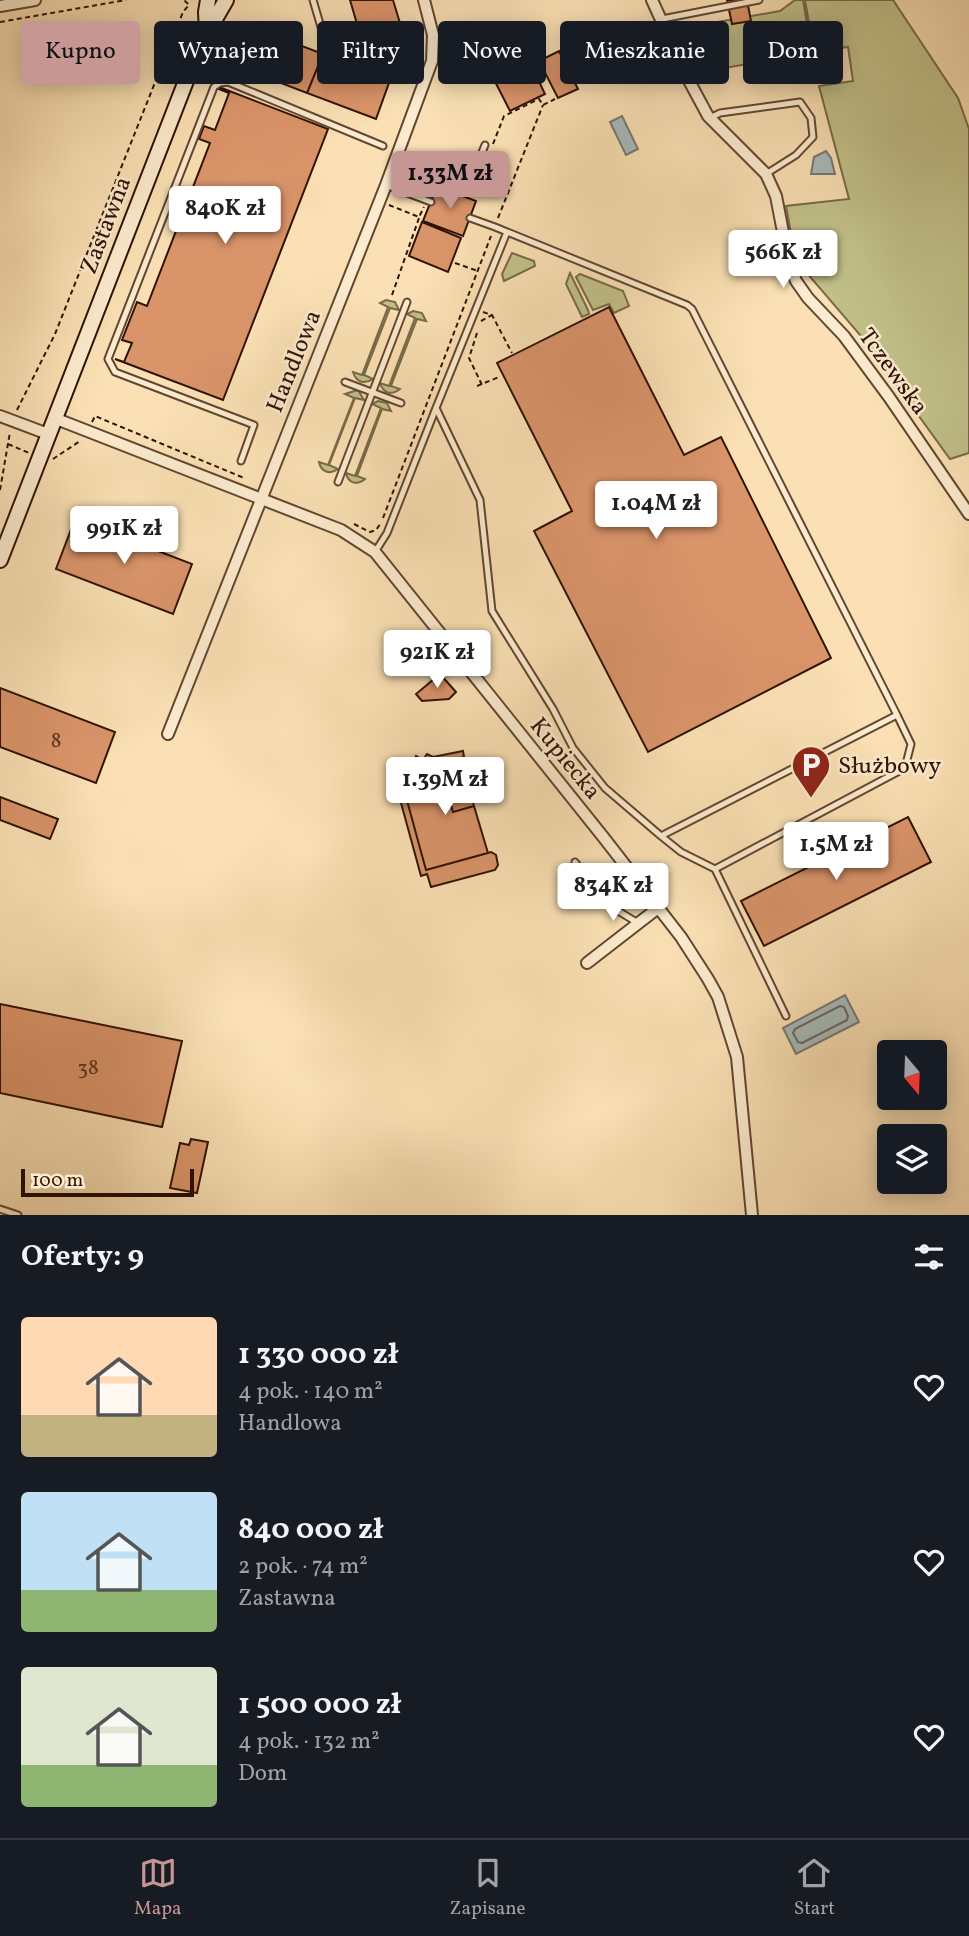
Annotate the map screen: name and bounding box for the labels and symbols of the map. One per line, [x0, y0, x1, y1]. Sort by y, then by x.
pin: 1.33M zł [378, 152, 522, 211]
street label: Zastawna [73, 172, 141, 279]
pin: 840K zł [160, 187, 290, 246]
pin: 566K zł [718, 230, 848, 290]
street label: Handlowa [259, 305, 331, 418]
street label: Tczewska [849, 322, 936, 423]
pin: 1.04M zł [584, 482, 728, 541]
pin: 991K zł [59, 506, 189, 566]
pin: 921K zł [372, 630, 502, 690]
street label: Kupiecka [521, 711, 608, 808]
house number: 8 [51, 727, 61, 756]
parking icon: Służbowy [790, 744, 832, 799]
place label: Służbowy [838, 750, 941, 784]
pin: 1.39M zł [373, 758, 517, 817]
pin: 1.5M zł [771, 822, 901, 882]
pin: 834K zł [548, 864, 678, 923]
north arrow [877, 1040, 947, 1110]
house number: 38 [77, 1054, 99, 1083]
scale bar [21, 1166, 194, 1198]

